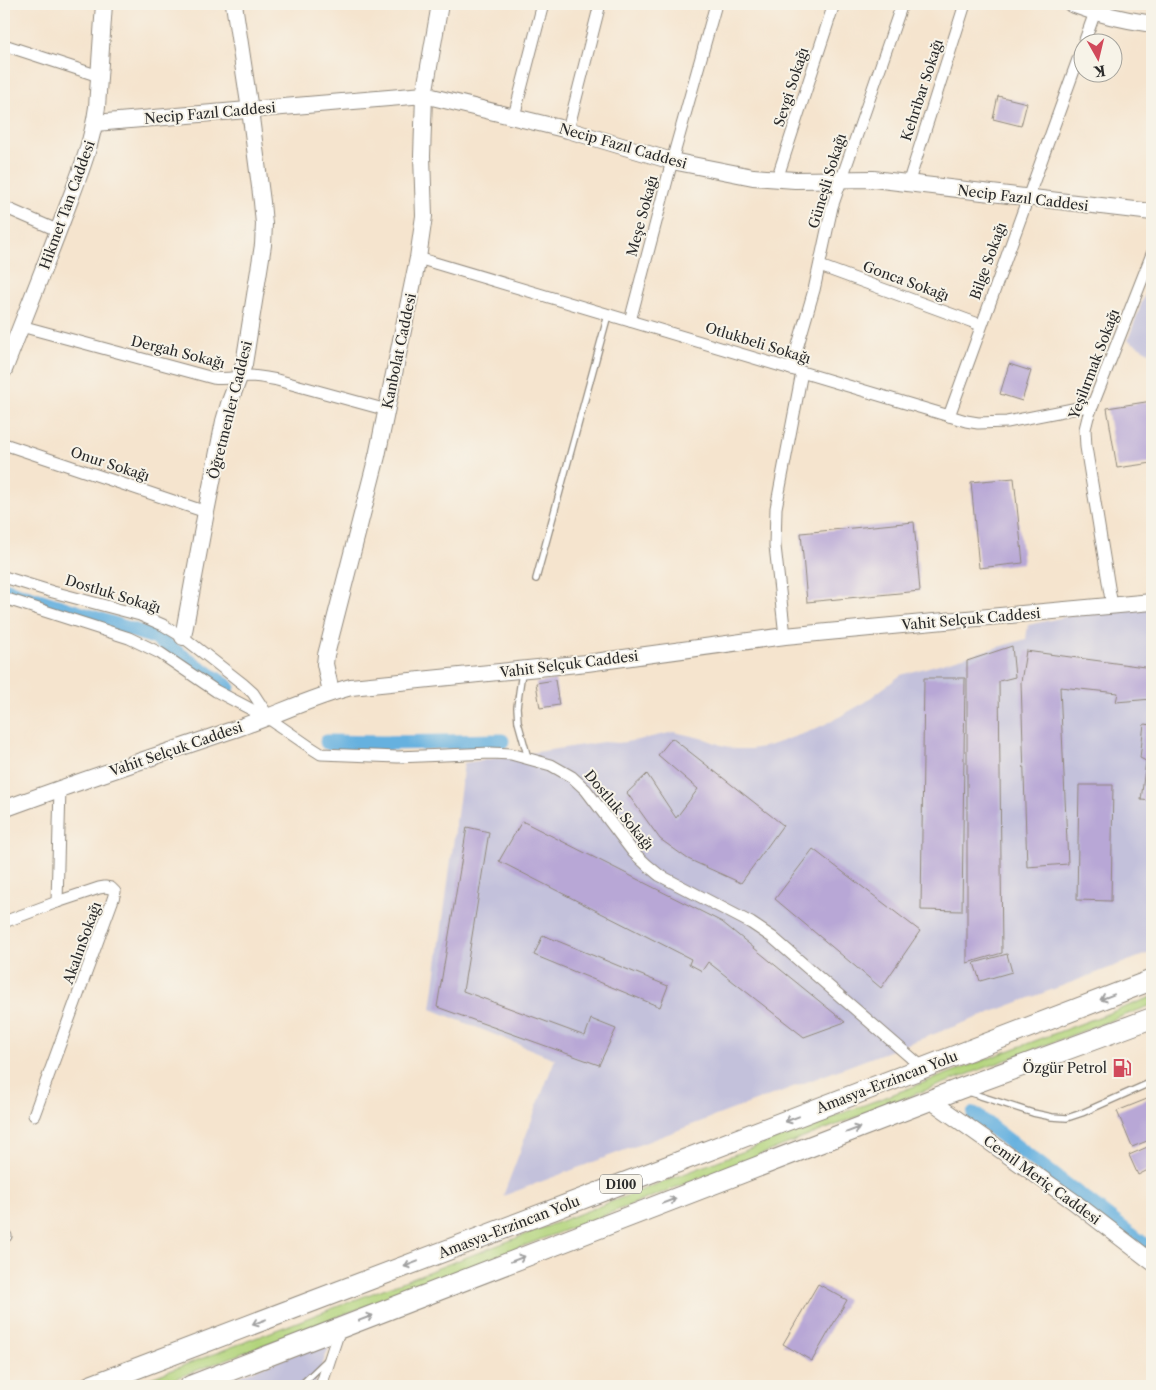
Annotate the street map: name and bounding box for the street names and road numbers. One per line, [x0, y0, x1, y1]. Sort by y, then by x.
street label: Kehribar Sokağı [897, 37, 947, 143]
street label: Sevgi Sokağı [770, 45, 812, 129]
street label: Necip Fazıl Caddesi [144, 98, 276, 128]
street label: Necip Fazıl Caddesi [557, 119, 689, 173]
street label: Güneşli Sokağı [804, 131, 850, 231]
street label: Hikmet Tan Caddesi [35, 138, 99, 272]
street label: Meşe Sokağı [623, 174, 661, 258]
street label: Necip Fazıl Caddesi [956, 181, 1090, 215]
street label: Bilge Sokağı [966, 220, 1010, 302]
street label: Gonca Sokağı [860, 257, 952, 305]
street label: Kanbolat Caddesi [378, 292, 420, 410]
street label: Yeşilırmak Sokağı [1064, 306, 1123, 423]
street label: Otlukbeli Sokağı [703, 318, 813, 368]
street label: Dergah Sokağı [129, 332, 227, 372]
street label: Öğretmenler Caddesi [204, 339, 256, 481]
street label: Onur Sokağı [68, 443, 152, 485]
street label: Dostluk Sokağı [63, 571, 163, 617]
street label: Vahit Selçuk Caddesi [900, 604, 1041, 634]
street label: Vahit Selçuk Caddesi [498, 647, 639, 682]
street label: Vahit Selçuk Caddesi [106, 718, 245, 781]
street label: Dostluk Sokağı [580, 766, 658, 854]
street label: AkalınSokağı [58, 899, 105, 988]
street label: Amasya-Erzincan Yolu [813, 1047, 961, 1118]
street label: Cemil Meriç Caddesi [980, 1131, 1104, 1229]
road number: D100 [600, 1174, 642, 1194]
street label: Amasya-Erzincan Yolu [435, 1192, 583, 1263]

